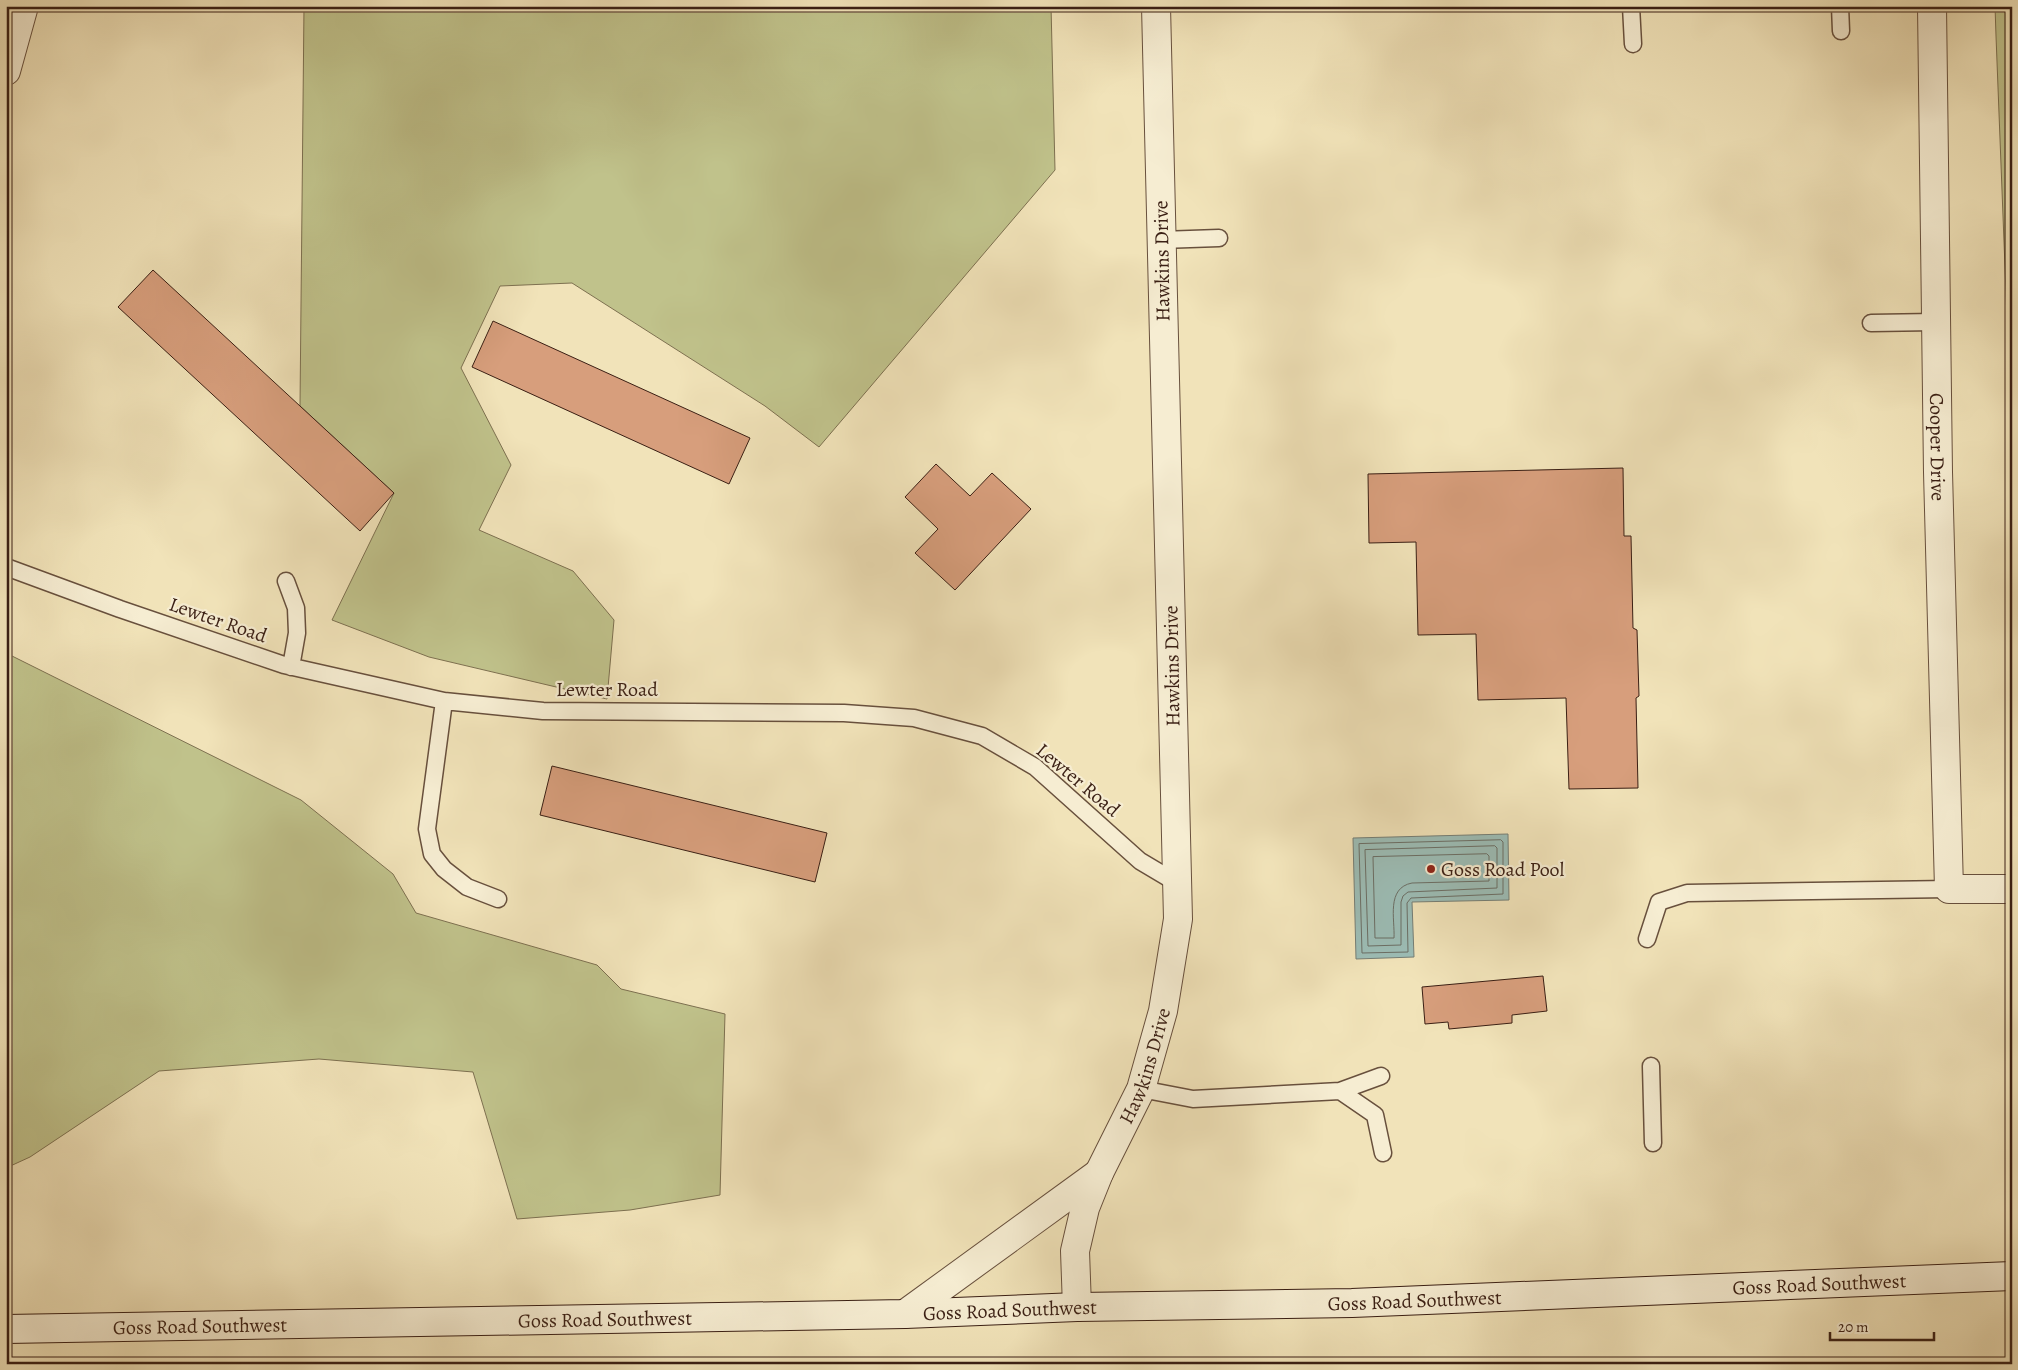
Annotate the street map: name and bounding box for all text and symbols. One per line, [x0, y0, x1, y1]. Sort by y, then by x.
street label: Hawkins Drive [1147, 200, 1177, 322]
street label: Cooper Drive [1923, 393, 1952, 501]
street label: Lewter Road [165, 591, 271, 649]
street label: Hawkins Drive [1157, 605, 1187, 727]
street label: Lewter Road [556, 676, 658, 703]
street label: Lewter Road [1030, 737, 1126, 823]
place label: Goss Road Pool [1441, 856, 1565, 883]
marker: Goss Road Pool [1425, 863, 1437, 875]
street label: Hawkins Drive [1112, 1005, 1177, 1129]
street label: Goss Road Southwest [1732, 1267, 1907, 1301]
street label: Goss Road Southwest [1328, 1283, 1502, 1317]
street label: Goss Road Southwest [922, 1293, 1097, 1327]
street label: Goss Road Southwest [518, 1304, 692, 1334]
scale bar [1830, 1310, 1934, 1342]
street label: Goss Road Southwest [113, 1311, 288, 1341]
text: 20 m [1838, 1317, 1869, 1337]

